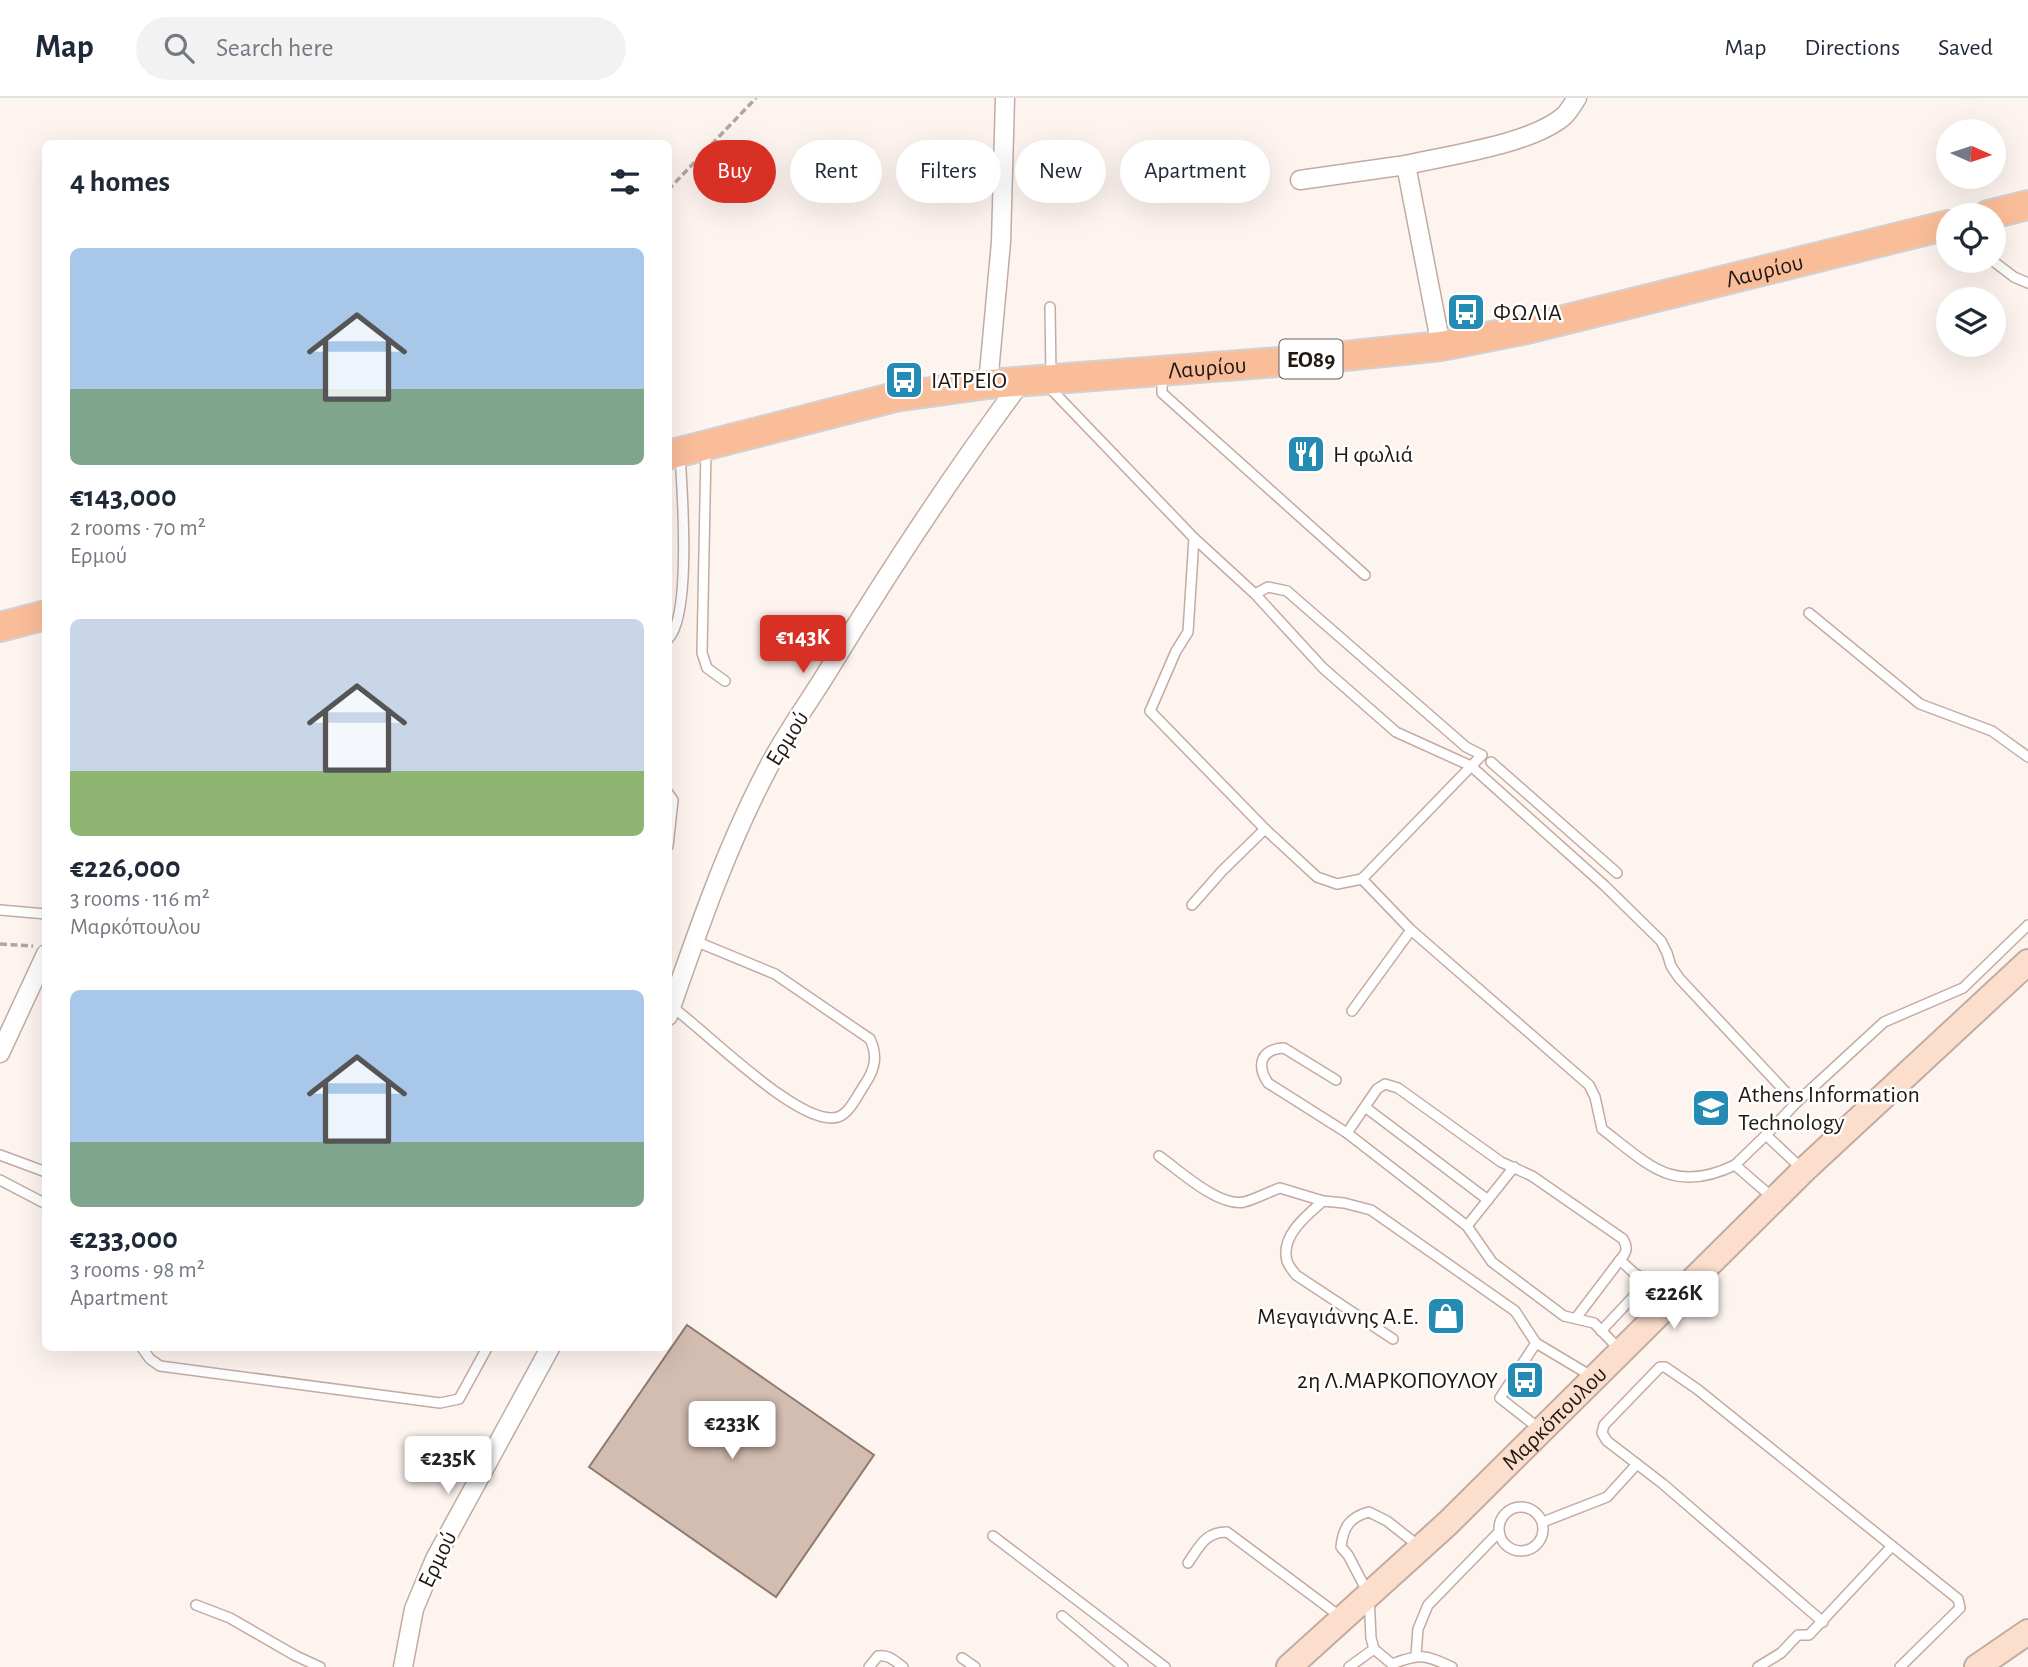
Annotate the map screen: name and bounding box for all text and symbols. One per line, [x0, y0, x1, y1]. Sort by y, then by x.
search box [136, 17, 626, 80]
icon: search [160, 29, 198, 67]
text: Map [35, 31, 94, 64]
text: Search here [216, 35, 334, 61]
text: Map [1724, 36, 1766, 60]
text: Directions [1804, 36, 1900, 60]
text: Saved [1938, 36, 1993, 60]
north arrow [1936, 119, 2006, 189]
map controls [1936, 119, 2006, 357]
chip: Buy [693, 140, 776, 203]
chip: Rent [790, 140, 882, 203]
chip: Filters [896, 140, 1001, 203]
chip: New [1015, 140, 1106, 203]
chip: Apartment [1120, 140, 1270, 203]
icon: filters [606, 163, 644, 201]
text: 4 homes [70, 167, 170, 197]
button: locate [1936, 203, 2006, 273]
street label: Λαυρίου [1723, 250, 1806, 292]
button: layers [1936, 287, 2006, 357]
bus stop icon: ΦΩΛΙΑ [1445, 291, 1487, 333]
icon: home [294, 294, 420, 420]
place label: ΦΩΛΙΑ [1493, 301, 1562, 325]
road number: ΕΟ89 [1280, 340, 1342, 378]
street label: Λαυρίου [1167, 354, 1248, 383]
bus stop icon: ΙΑΤΡΕΙΟ [883, 359, 925, 401]
place label: ΙΑΤΡΕΙΟ [931, 369, 1007, 393]
restaurant icon: Η φωλιά [1285, 433, 1327, 475]
place label: Η φωλιά [1333, 443, 1413, 467]
text: €143,000 [70, 482, 177, 512]
text: 2 rooms · 70 m² [70, 517, 206, 540]
text: Ερμού [70, 545, 127, 568]
pin: €143K [754, 616, 852, 675]
text: €143K [776, 626, 830, 649]
icon: home [294, 665, 420, 791]
street label: Ερμού [762, 707, 814, 770]
text: €226,000 [70, 853, 181, 883]
text: 3 rooms · 116 m² [70, 888, 210, 911]
text: Μαρκόπουλου [70, 916, 201, 939]
icon: home [294, 1036, 420, 1162]
place label: Athens Information Technology [1738, 1083, 1920, 1135]
school or university icon: Athens Information Technology [1690, 1087, 1732, 1129]
text: €233,000 [70, 1224, 178, 1254]
text: 3 rooms · 98 m² [70, 1259, 205, 1282]
pin: €226K [1625, 1272, 1723, 1331]
text: €226K [1646, 1282, 1702, 1305]
text: Apartment [70, 1287, 168, 1310]
shop icon: Μεγαγιάννης Α.Ε. [1425, 1295, 1467, 1337]
place label: Μεγαγιάννης Α.Ε. [1257, 1305, 1419, 1329]
bus stop icon: 2η Λ.ΜΑΡΚΟΠΟΥΛΟΥ [1504, 1359, 1546, 1401]
street label: Μαρκόπουλου [1498, 1362, 1612, 1475]
place label: 2η Λ.ΜΑΡΚΟΠΟΥΛΟΥ [1297, 1369, 1498, 1393]
pin: €233K [683, 1402, 781, 1461]
text: €233K [705, 1412, 759, 1435]
pin: €235K [399, 1436, 497, 1496]
text: €235K [421, 1447, 475, 1470]
street label: Ερμού [414, 1527, 462, 1591]

